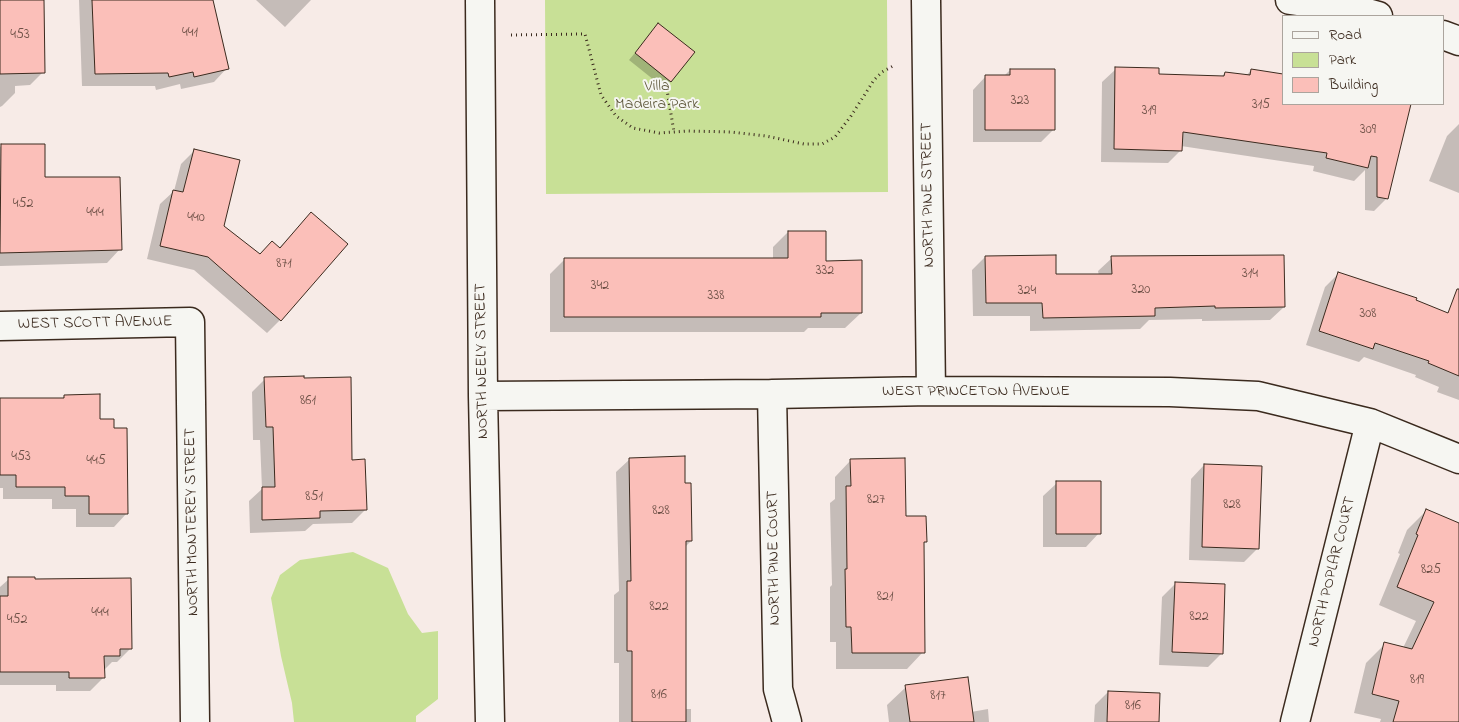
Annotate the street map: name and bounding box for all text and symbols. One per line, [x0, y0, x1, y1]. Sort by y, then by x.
legend [1282, 15, 1444, 105]
text: Road [1329, 24, 1362, 46]
house number: 441 [182, 26, 198, 42]
house number: 453 [10, 28, 30, 44]
text: Park [1329, 49, 1356, 71]
text: Building [1329, 74, 1378, 96]
park label: Villa Madeira Park [615, 77, 699, 115]
house number: 323 [1011, 94, 1029, 110]
house number: 315 [1252, 98, 1270, 114]
house number: 319 [1142, 104, 1156, 120]
street label: NORTH PINE STREET [918, 122, 940, 268]
house number: 309 [1360, 123, 1376, 139]
house number: 452 [13, 197, 33, 213]
house number: 444 [86, 206, 104, 222]
house number: 440 [187, 211, 205, 227]
house number: 871 [276, 257, 292, 273]
house number: 332 [816, 264, 834, 280]
house number: 314 [1242, 267, 1258, 283]
house number: 342 [591, 279, 609, 295]
street label: NORTH NEELY STREET [472, 283, 494, 439]
house number: 320 [1132, 283, 1150, 299]
house number: 324 [1018, 284, 1036, 300]
house number: 338 [708, 289, 724, 305]
house number: 308 [1359, 307, 1377, 323]
street label: WEST SCOTT AVENUE [18, 313, 172, 335]
street label: WEST PRINCETON AVENUE [882, 382, 1070, 402]
house number: 861 [300, 394, 316, 410]
street label: NORTH MONTEREY STREET [182, 428, 204, 616]
house number: 453 [11, 450, 31, 466]
house number: 445 [86, 454, 106, 470]
house number: 851 [305, 490, 323, 506]
street label: NORTH PINE COURT [764, 490, 786, 626]
house number: 827 [867, 493, 885, 509]
street label: NORTH POPLAR COURT [1305, 495, 1361, 649]
house number: 828 [1223, 498, 1241, 514]
house number: 828 [652, 504, 670, 520]
house number: 825 [1421, 563, 1441, 579]
house number: 821 [877, 590, 893, 606]
house number: 822 [649, 600, 669, 616]
house number: 444 [91, 606, 109, 622]
house number: 822 [1189, 610, 1209, 626]
house number: 452 [7, 613, 27, 629]
house number: 819 [1410, 673, 1424, 689]
house number: 816 [651, 688, 667, 704]
house number: 817 [930, 689, 946, 705]
house number: 816 [1125, 699, 1141, 715]

